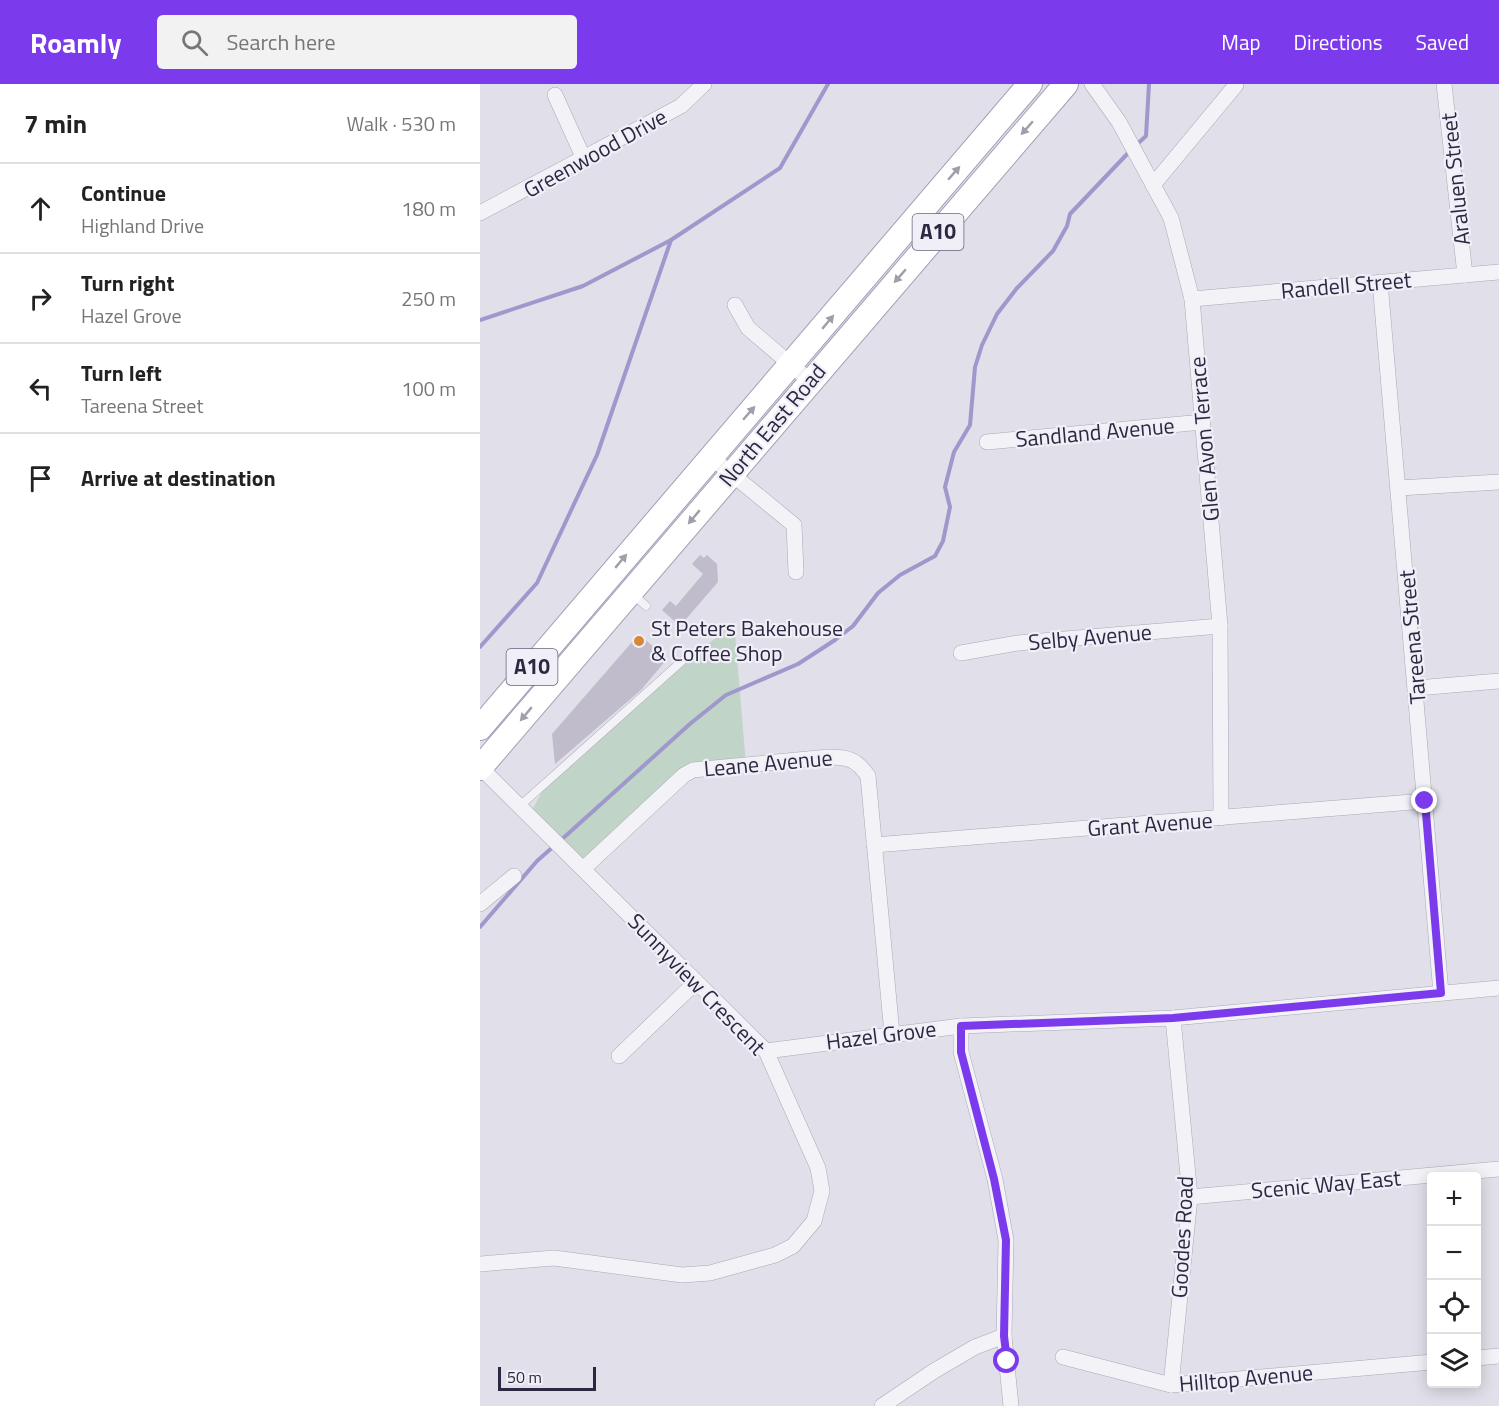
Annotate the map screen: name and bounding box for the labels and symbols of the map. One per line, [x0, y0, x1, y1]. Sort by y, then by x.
street label: Greenwood Drive [517, 100, 673, 206]
street label: Araluen Street [1431, 111, 1479, 247]
one-way arrow [1021, 120, 1034, 136]
one-way arrow [947, 166, 960, 181]
road number: A10 [912, 214, 964, 250]
street label: Randell Street [1279, 262, 1413, 308]
one-way arrow [894, 268, 907, 283]
one-way arrow [821, 314, 834, 330]
street label: Glen Avon Terrace [1180, 355, 1228, 523]
street label: North East Road [710, 356, 834, 494]
one-way arrow [742, 406, 755, 421]
street label: Sandland Avenue [1014, 408, 1176, 456]
one-way arrow [687, 509, 700, 525]
one-way arrow [615, 553, 628, 569]
street label: Tareena Street [1389, 568, 1435, 706]
place label: St Peters Bakehouse & Coffee Shop [651, 611, 843, 670]
street label: Selby Avenue [1027, 615, 1153, 659]
marker: St Peters Bakehouse & Coffee Shop [632, 634, 646, 648]
road number: A10 [506, 649, 558, 685]
one-way arrow [520, 706, 533, 721]
street label: Leane Avenue [702, 740, 834, 786]
route end [1411, 787, 1437, 813]
street label: Grant Avenue [1086, 803, 1214, 845]
street label: Sunnyview Crescent [620, 905, 774, 1063]
street label: Hazel Grove [824, 1011, 938, 1059]
street label: Scenic Way East [1250, 1160, 1403, 1207]
street label: Goodes Road [1162, 1175, 1202, 1299]
route start [993, 1347, 1019, 1373]
street label: Hilltop Avenue [1178, 1355, 1314, 1401]
scale bar [498, 1364, 596, 1392]

